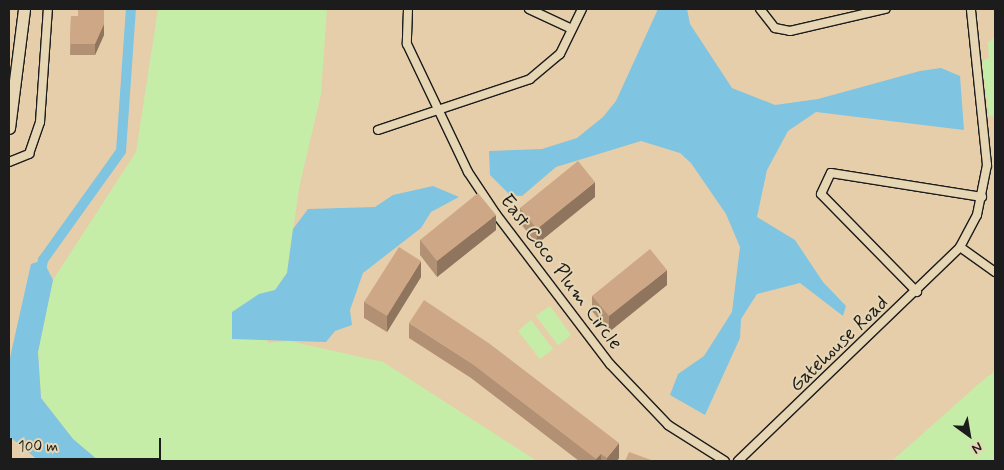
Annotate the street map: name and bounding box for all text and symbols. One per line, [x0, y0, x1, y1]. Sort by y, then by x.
street label: East Coco Plum Circle [495, 189, 627, 355]
street label: Gatehouse Road [784, 291, 894, 397]
north arrow [944, 410, 994, 460]
scale bar [12, 428, 164, 460]
text: 100 m [18, 437, 58, 457]
text: N [968, 438, 986, 458]

